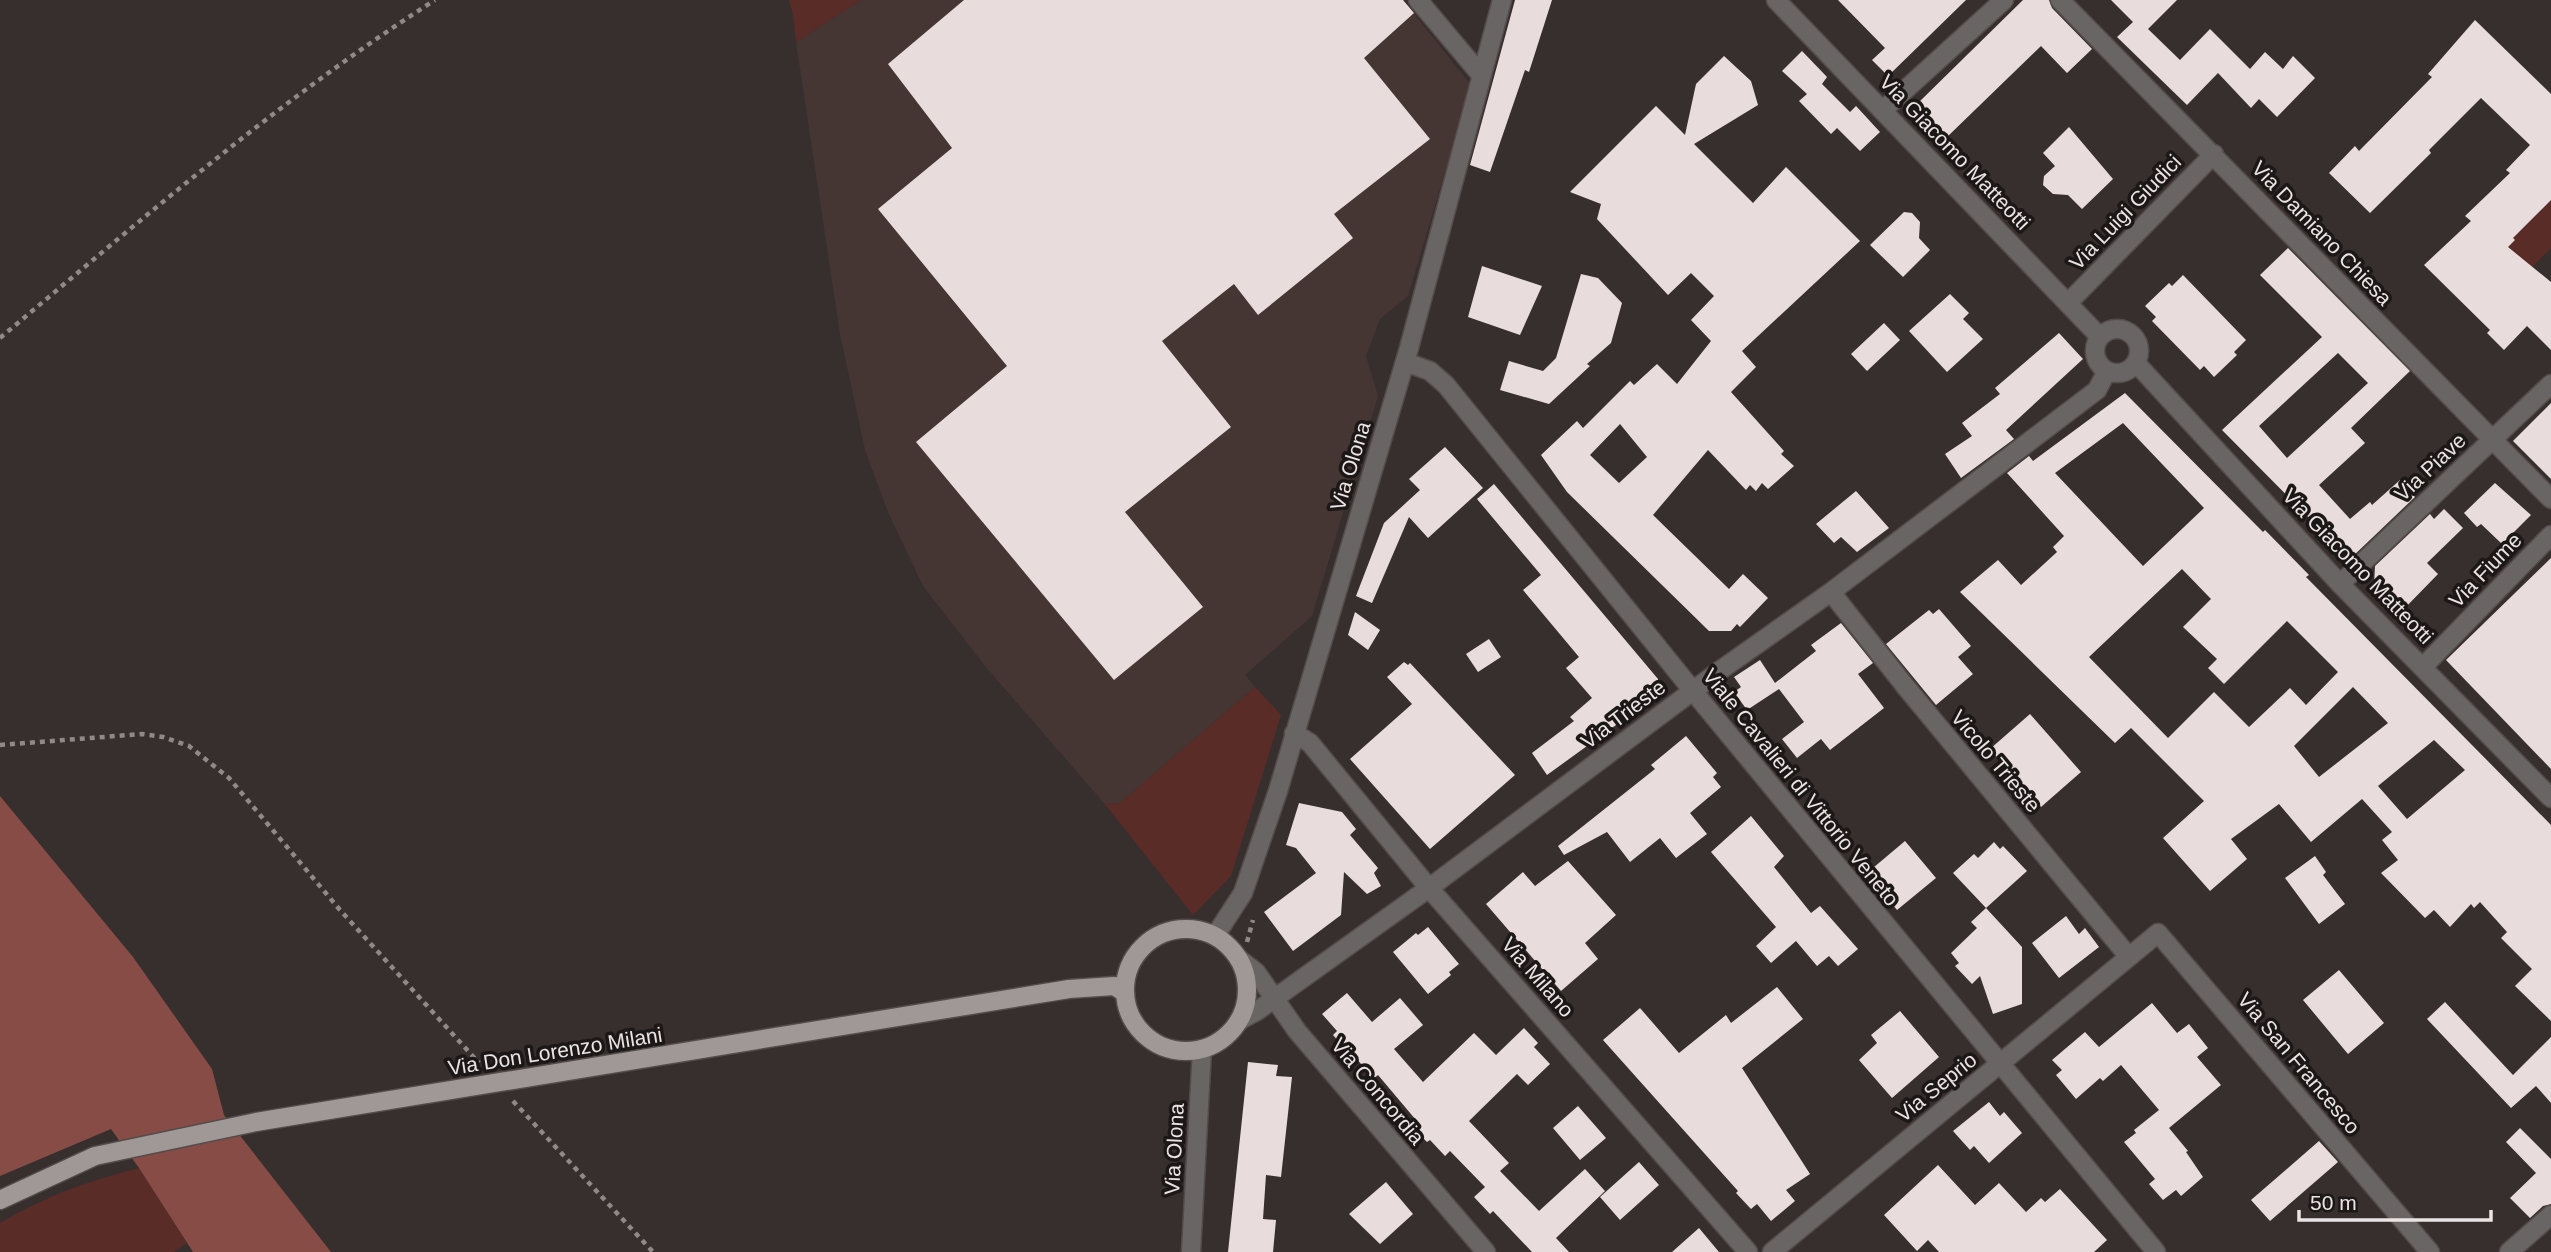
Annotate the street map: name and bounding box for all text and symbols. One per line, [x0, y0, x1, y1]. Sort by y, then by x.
street label: Via Giacomo Matteotti [1875, 70, 2035, 234]
street label: Via Luigi Giudici [2065, 150, 2185, 274]
street label: Via Damiano Chiesa [2247, 156, 2397, 310]
street label: Via Olona [1326, 418, 1375, 513]
street label: Via Piave [2390, 428, 2470, 506]
street label: Via Giacomo Matteotti [2278, 484, 2438, 648]
street label: Via Fiume [2444, 528, 2526, 612]
street label: Viale Cavalieri di Vittorio Veneto [1698, 664, 1904, 910]
street label: Via Trieste [1577, 675, 1669, 753]
street label: Vicolo Trieste [1947, 705, 2045, 817]
street label: Via Milano [1497, 933, 1579, 1021]
street label: Via San Francesco [2233, 988, 2365, 1138]
street label: Via Don Lorenzo Milani [446, 1023, 664, 1079]
street label: Via Concordia [1327, 1033, 1429, 1149]
street label: Via Seprio [1891, 1048, 1981, 1126]
street label: Via Olona [1160, 1102, 1188, 1195]
scale bar [2299, 1178, 2492, 1222]
text: 50 m [2310, 1191, 2357, 1214]

